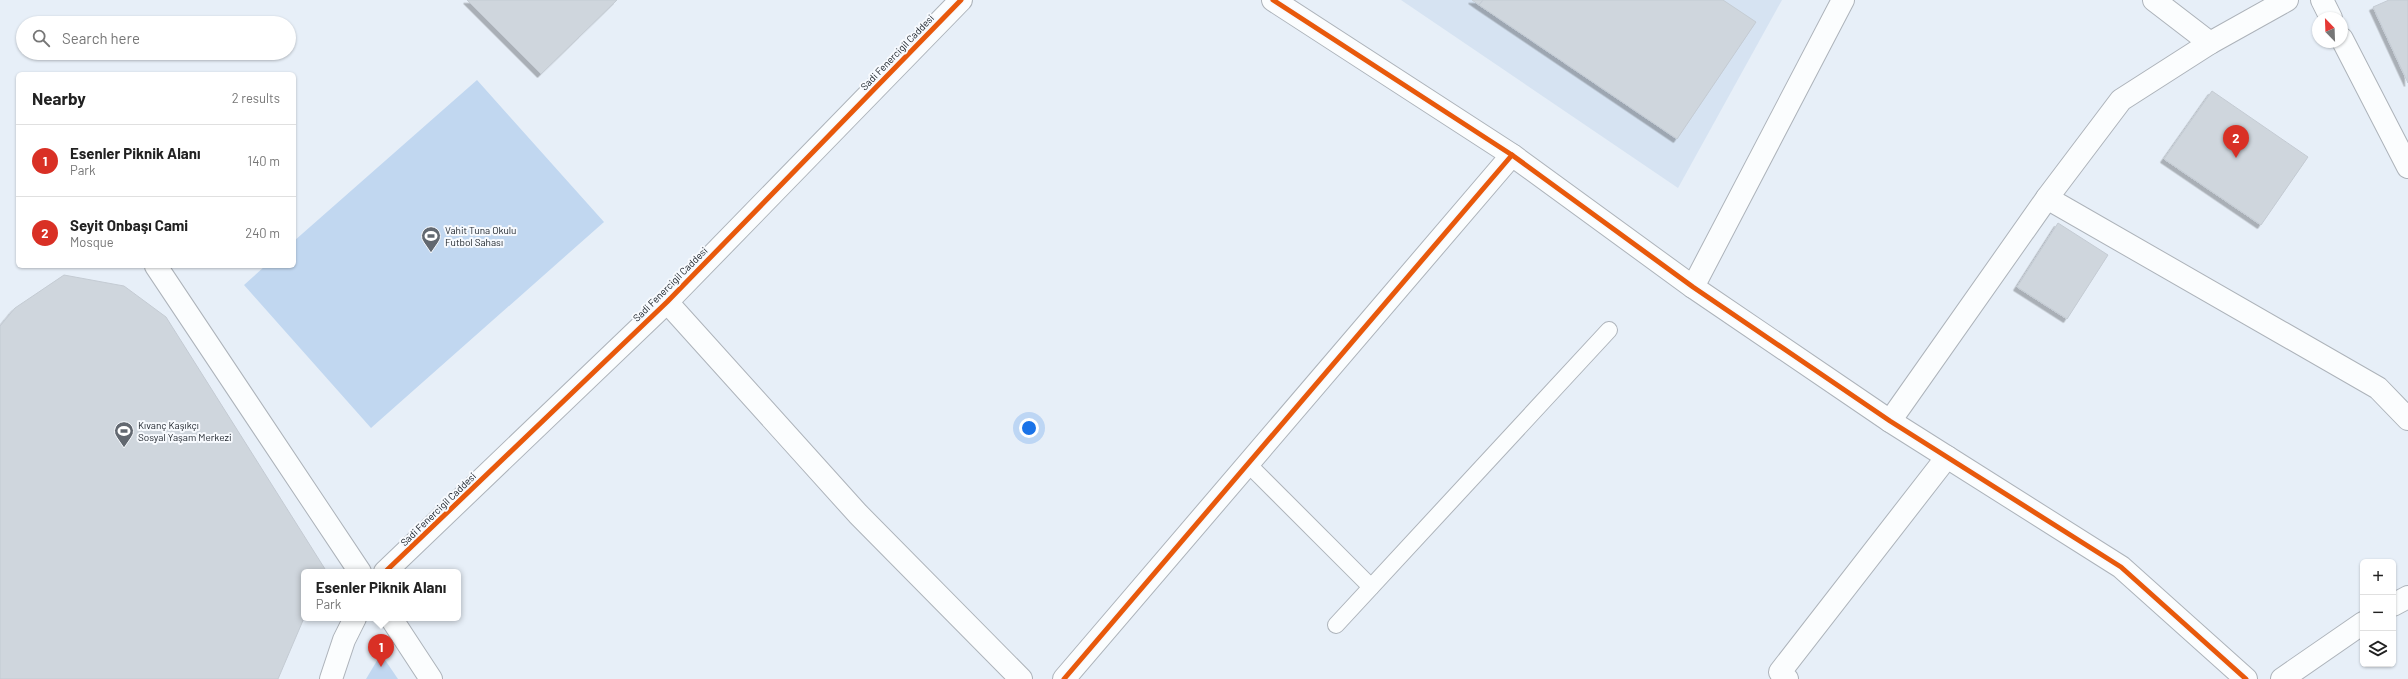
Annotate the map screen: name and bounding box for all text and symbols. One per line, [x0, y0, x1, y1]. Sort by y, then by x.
street label: Sadi Fenercigil Caddesi [858, 12, 936, 92]
north arrow [2312, 12, 2348, 48]
search box [16, 16, 296, 60]
icon: search [30, 27, 52, 49]
text: Search here [62, 29, 140, 47]
text: Nearby [32, 88, 86, 108]
text: 2 results [232, 90, 280, 106]
pin: 2 [2223, 125, 2249, 158]
text: Esenler Piknik Alanı [70, 144, 201, 162]
text: 1 [43, 153, 47, 169]
text: 140 m [248, 153, 280, 169]
text: Park [70, 162, 96, 178]
text: Seyit Onbaşı Cami [70, 216, 188, 234]
place label: Vahit Tuna Okulu Futbol Sahası [445, 224, 516, 248]
text: 2 [41, 225, 49, 241]
text: 240 m [245, 225, 280, 241]
sports icon: Vahit Tuna Okulu Futbol Sahası [420, 225, 442, 253]
text: Mosque [70, 234, 114, 250]
street label: Sadi Fenercigil Caddesi [630, 244, 710, 324]
your location [1019, 418, 1039, 438]
place label: Kıvanç Kaşıkçı Sosyal Yaşam Merkezi [138, 419, 232, 443]
sports icon: Kıvanç Kaşıkçı Sosyal Yaşam Merkezi [113, 420, 135, 448]
street label: Sadi Fenercigil Caddesi [398, 470, 478, 548]
map controls [2360, 559, 2396, 667]
button: + [2360, 559, 2396, 595]
popup [301, 569, 461, 621]
text: Esenler Piknik Alanı [316, 578, 446, 596]
button: − [2360, 595, 2396, 631]
text: Park [316, 596, 341, 612]
button: layers [2360, 631, 2396, 667]
pin: 1 [368, 634, 394, 667]

